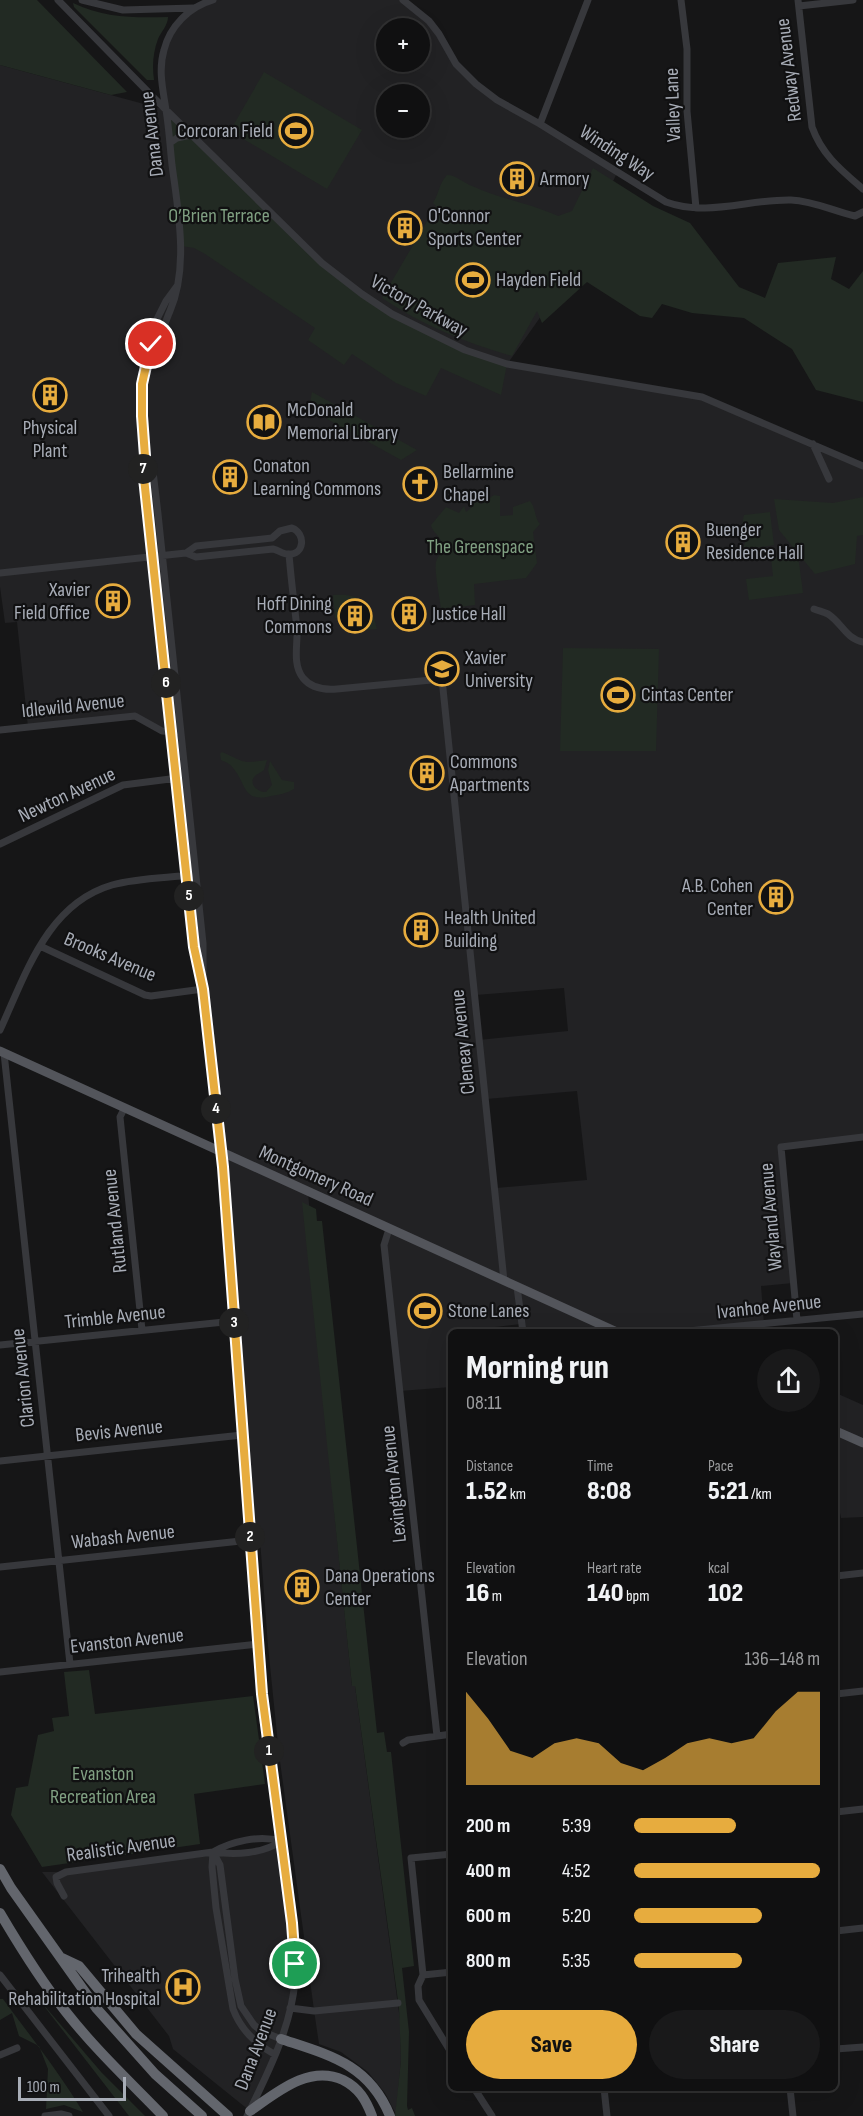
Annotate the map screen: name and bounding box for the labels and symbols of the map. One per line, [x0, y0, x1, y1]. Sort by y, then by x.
street label: Redway Avenue [771, 17, 807, 123]
street label: Valley Lane [660, 68, 686, 142]
street label: Dana Avenue [135, 90, 169, 178]
sports icon: Corcoran Field [278, 113, 314, 149]
place label: Corcoran Field [177, 119, 273, 143]
street label: Winding Way [575, 120, 659, 186]
building icon: Armory [499, 161, 535, 197]
place label: Armory [539, 167, 590, 191]
park label: O’Brien Terrace [168, 204, 270, 228]
place label: O'Connor Sports Center [428, 204, 522, 251]
building icon: O'Connor Sports Center [387, 210, 423, 246]
sports icon: Hayden Field [455, 262, 491, 298]
place label: Hayden Field [496, 268, 581, 292]
street label: Victory Parkway [366, 270, 472, 343]
pin [125, 318, 176, 369]
building icon: Physical Plant [32, 377, 68, 413]
place label: McDonald Memorial Library [287, 398, 399, 445]
library icon: McDonald Memorial Library [246, 404, 282, 440]
place label: Physical Plant [23, 416, 77, 463]
pin: 7 [128, 454, 158, 484]
place label: Conaton Learning Commons [253, 454, 381, 501]
building icon: Conaton Learning Commons [212, 459, 248, 495]
place label: Bellarmine Chapel [443, 460, 514, 507]
church icon: Bellarmine Chapel [402, 466, 438, 502]
place label: Buenger Residence Hall [706, 518, 803, 565]
building icon: Buenger Residence Hall [665, 524, 701, 560]
park label: The Greenspace [427, 535, 533, 559]
place label: Xavier Field Office [14, 578, 90, 625]
building icon: Xavier Field Office [95, 583, 131, 619]
place label: Hoff Dining Commons [257, 592, 332, 639]
building icon: Justice Hall [391, 596, 427, 632]
building icon: Hoff Dining Commons [337, 598, 373, 634]
place label: Justice Hall [431, 602, 506, 626]
place label: Xavier University [464, 646, 533, 693]
school or university icon: Xavier University [424, 651, 460, 687]
pin: 6 [151, 668, 181, 698]
sports icon: Cintas Center [600, 677, 636, 713]
place label: Cintas Center [641, 683, 733, 707]
street label: Idlewild Avenue [20, 689, 126, 723]
place label: Commons Apartments [449, 750, 530, 797]
building icon: Commons Apartments [409, 755, 445, 791]
street label: Newton Avenue [15, 762, 119, 828]
place label: A.B. Cohen Center [681, 874, 753, 921]
building icon: A.B. Cohen Center [758, 879, 794, 915]
pin: 5 [174, 881, 204, 911]
place label: Health United Building [444, 906, 536, 953]
building icon: Health United Building [403, 912, 439, 948]
street label: Brooks Avenue [60, 927, 160, 987]
street label: Cleneay Avenue [446, 988, 480, 1096]
pin: 4 [201, 1094, 231, 1124]
street label: Montgomery Road [255, 1140, 377, 1212]
street label: Wayland Avenue [754, 1162, 788, 1272]
street label: Rutland Avenue [98, 1168, 132, 1274]
street label: Ivanhoe Avenue [716, 1290, 822, 1324]
sports icon: Stone Lanes [407, 1293, 443, 1329]
place label: Stone Lanes [448, 1299, 529, 1323]
street label: Trimble Avenue [63, 1300, 167, 1334]
pin: 3 [219, 1308, 249, 1338]
street label: Clarion Avenue [6, 1327, 40, 1429]
street label: Bevis Avenue [74, 1414, 164, 1448]
street label: Lexington Avenue [376, 1424, 412, 1544]
street label: Wabash Avenue [70, 1520, 176, 1554]
pin: 2 [235, 1522, 265, 1552]
place label: Dana Operations Center [325, 1564, 435, 1611]
building icon: Dana Operations Center [284, 1569, 320, 1605]
street label: Evanston Avenue [69, 1623, 185, 1659]
pin: 1 [254, 1736, 284, 1766]
park label: Evanston Recreation Area [50, 1762, 156, 1809]
street label: Realistic Avenue [65, 1828, 177, 1868]
pin [269, 1938, 320, 1989]
place label: Trihealth Rehabilitation Hospital [8, 1964, 160, 2011]
hospital icon: Trihealth Rehabilitation Hospital [165, 1969, 201, 2005]
street label: Dana Avenue [229, 2005, 283, 2093]
scale bar [18, 2074, 126, 2102]

